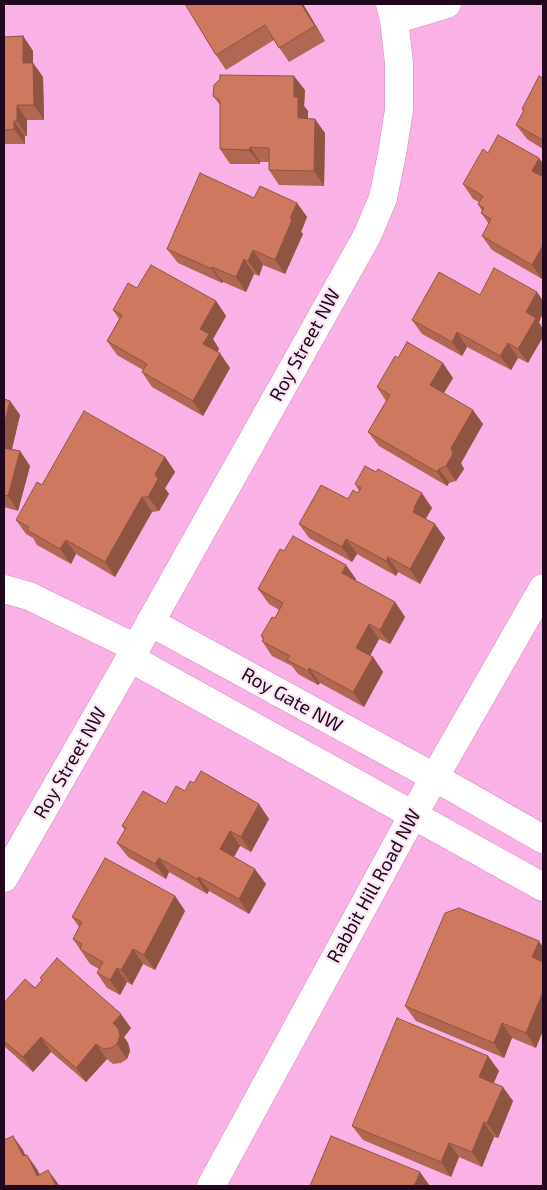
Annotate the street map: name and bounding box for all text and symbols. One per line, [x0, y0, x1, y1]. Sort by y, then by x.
street label: Roy Street NW [265, 285, 345, 405]
street label: Roy Gate NW [237, 663, 347, 737]
street label: Roy Street NW [29, 703, 111, 823]
street label: Rabbit Hill Road NW [322, 805, 426, 967]

